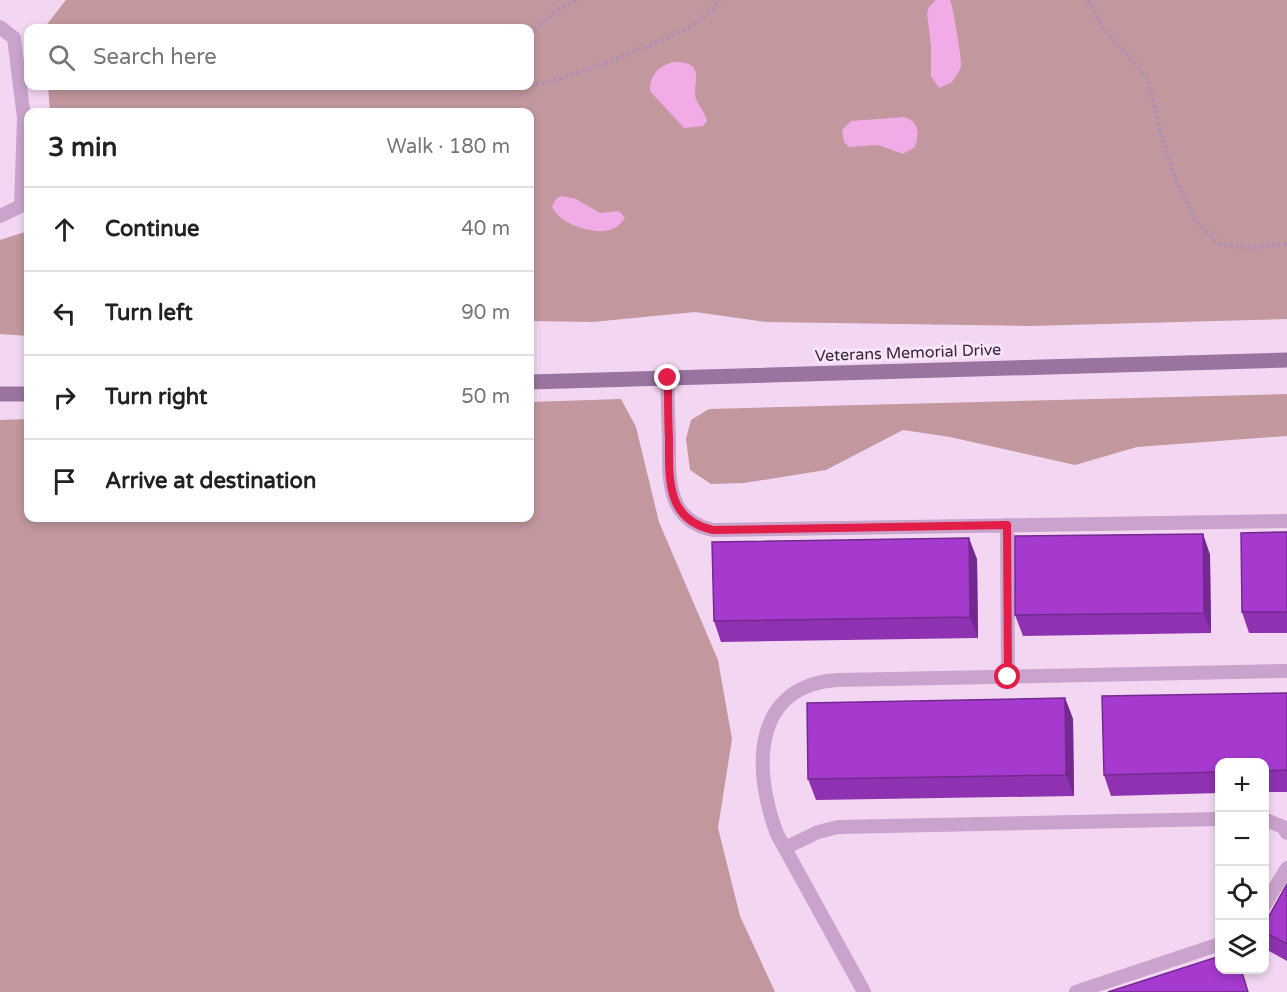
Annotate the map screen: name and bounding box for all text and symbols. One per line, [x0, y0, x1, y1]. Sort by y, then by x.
search box [24, 24, 534, 90]
icon: search [45, 41, 78, 74]
text: Search here [93, 44, 217, 70]
text: 3 min [48, 132, 117, 163]
text: Walk · 180 m [387, 135, 510, 159]
icon: ahead [48, 213, 81, 246]
text: Continue [105, 216, 200, 242]
text: 40 m [461, 217, 510, 241]
icon: left [48, 297, 81, 330]
text: Turn left [105, 300, 193, 326]
text: 90 m [461, 301, 510, 325]
street label: Veterans Memorial Drive [815, 340, 1001, 366]
route end [654, 364, 680, 390]
icon: right [48, 381, 81, 414]
text: Turn right [105, 384, 207, 410]
text: 50 m [461, 385, 510, 409]
icon: arrive [48, 465, 81, 498]
text: Arrive at destination [105, 468, 316, 494]
route start [994, 663, 1020, 689]
map controls [1215, 758, 1269, 974]
button: + [1215, 758, 1269, 812]
button: − [1215, 812, 1269, 866]
button: locate [1215, 866, 1269, 920]
button: layers [1215, 920, 1269, 974]

